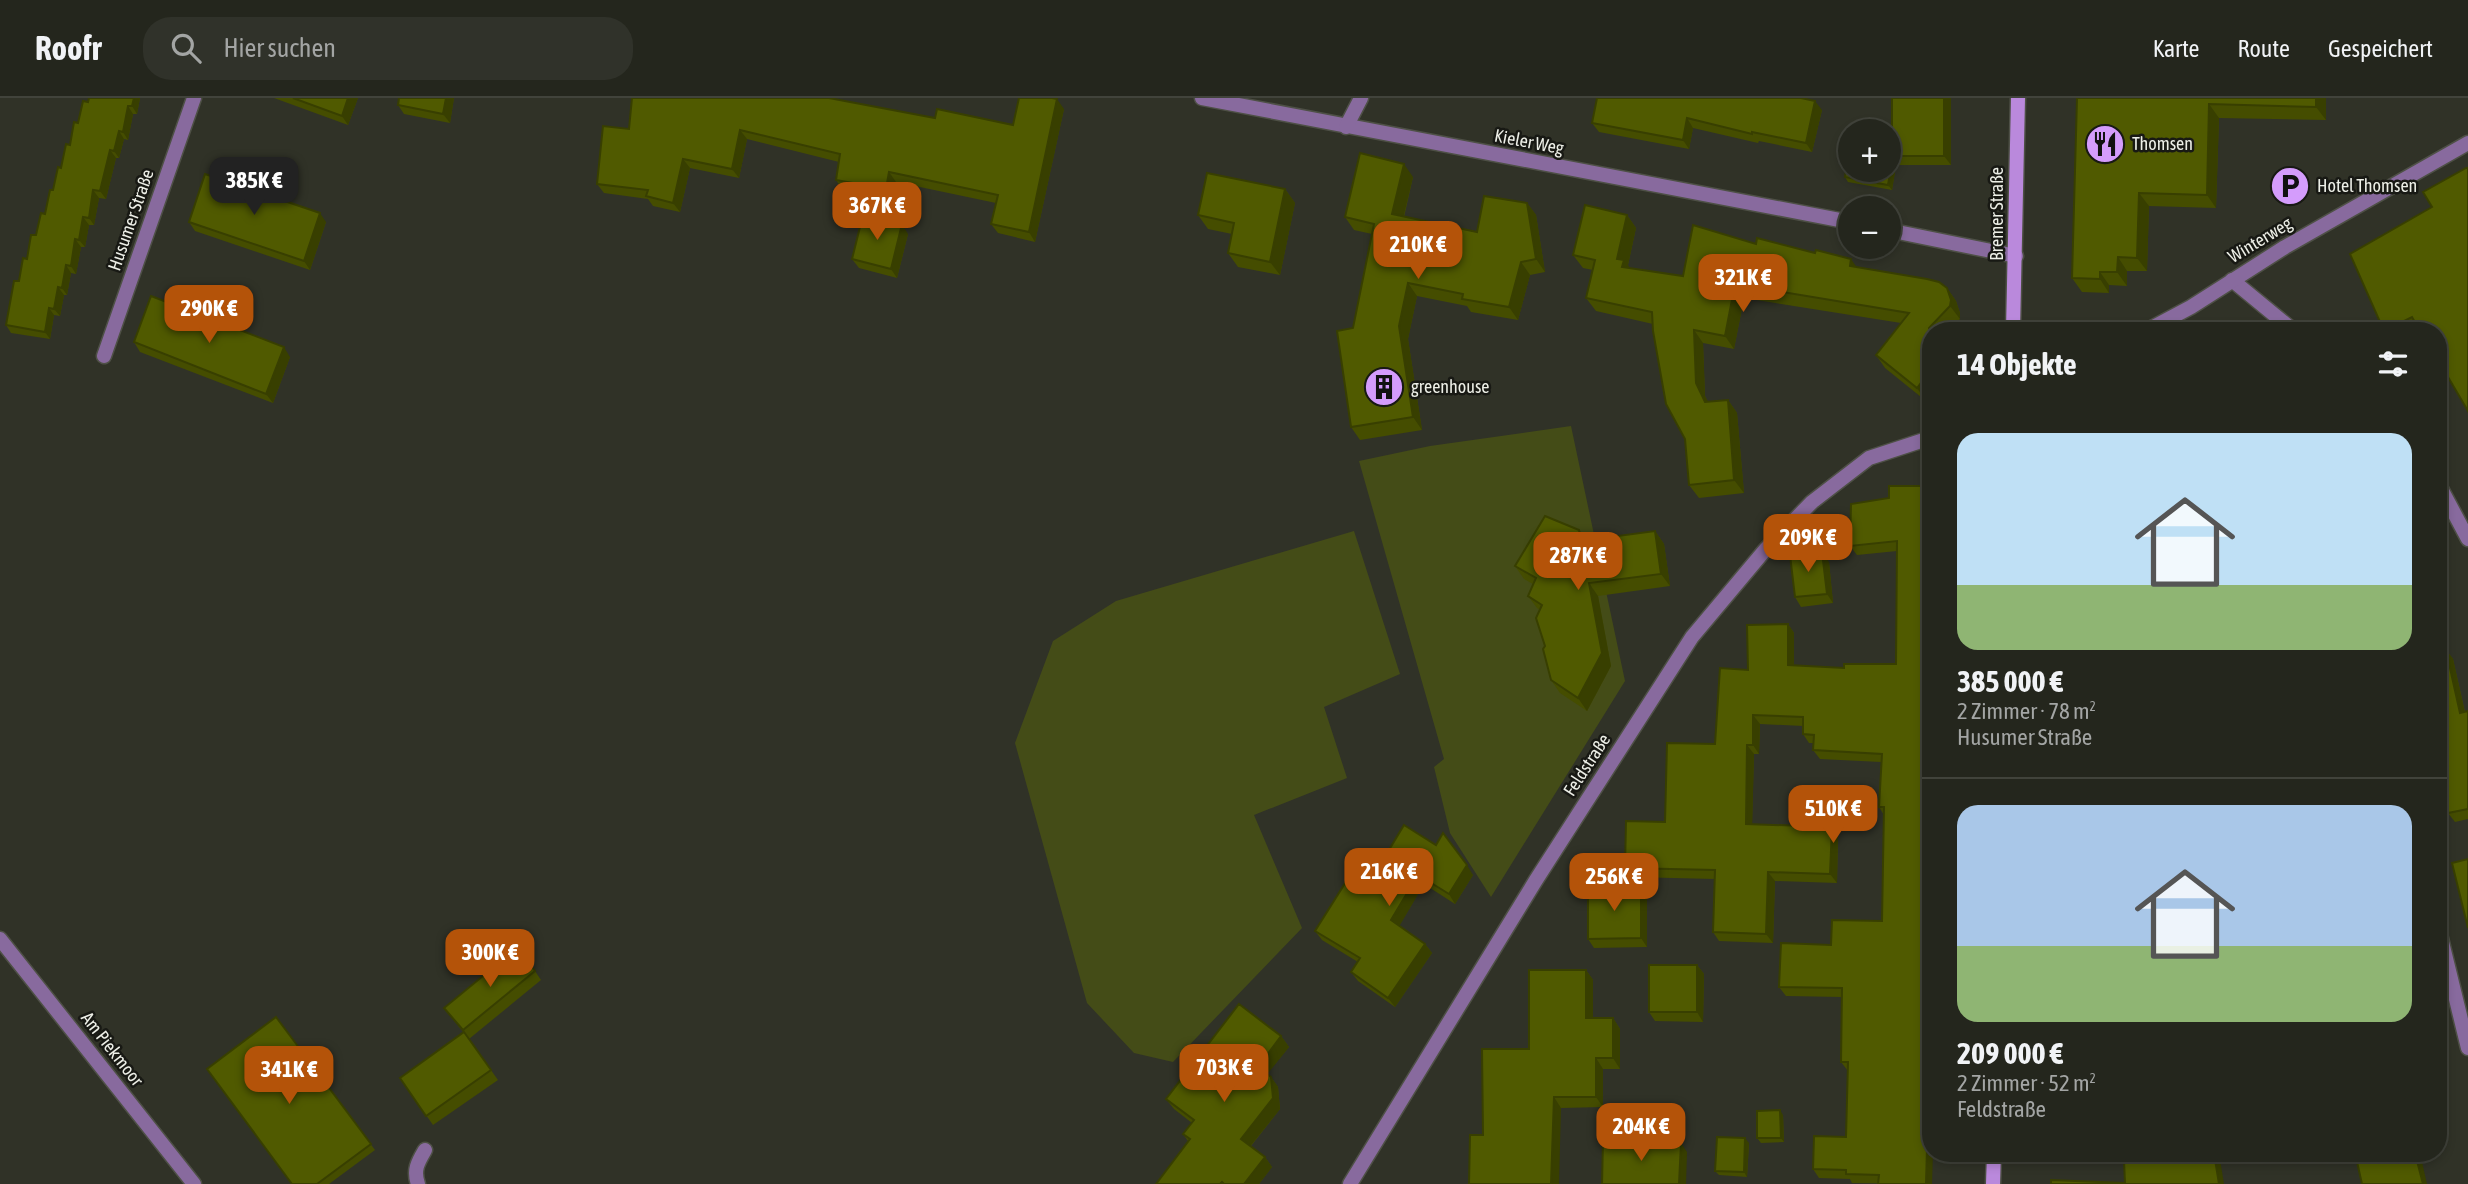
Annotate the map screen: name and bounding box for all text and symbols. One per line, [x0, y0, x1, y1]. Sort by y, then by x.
search box [143, 17, 633, 80]
text: Roofr [35, 29, 101, 67]
icon: search [167, 29, 205, 67]
text: Hier suchen [223, 33, 336, 63]
text: Karte [2153, 35, 2199, 62]
text: Route [2237, 35, 2290, 62]
text: Gespeichert [2328, 35, 2433, 62]
map controls [1838, 119, 1901, 259]
button: + [1838, 119, 1901, 182]
restaurant icon: Thomsen [2084, 123, 2126, 165]
street label: Kieler Weg [1493, 125, 1566, 159]
place label: Thomsen [2132, 133, 2193, 154]
pin: 385K € [197, 158, 311, 217]
parking icon: Hotel Thomsen [2269, 165, 2311, 207]
street label: Husumer Straße [103, 166, 158, 273]
text: 385K € [225, 167, 283, 193]
street label: Bremer Straße [1986, 167, 2007, 261]
place label: Hotel Thomsen [2317, 175, 2417, 196]
pin: 367K € [820, 183, 934, 242]
text: 367K € [848, 192, 906, 218]
button: − [1838, 196, 1901, 259]
street label: Winterweg [2224, 212, 2296, 267]
pin: 210K € [1361, 222, 1475, 281]
text: 210K € [1389, 231, 1447, 257]
pin: 321K € [1686, 254, 1800, 314]
text: 321K € [1714, 264, 1772, 290]
pin: 290K € [152, 286, 266, 345]
text: 290K € [180, 295, 238, 321]
icon: filters [2374, 345, 2412, 383]
text: 14 Objekte [1957, 347, 2077, 381]
building icon: greenhouse [1363, 366, 1405, 408]
place label: greenhouse [1411, 376, 1489, 397]
icon: home [2122, 479, 2248, 605]
pin: 209K € [1751, 514, 1865, 574]
text: 209K € [1779, 524, 1837, 550]
pin: 287K € [1521, 532, 1635, 592]
text: 287K € [1549, 542, 1607, 568]
text: 385 000 € [1957, 664, 2063, 698]
text: 2 Zimmer · 78 m² [1957, 698, 2096, 724]
text: Husumer Straße [1957, 724, 2092, 750]
street label: Feldstraße [1559, 730, 1614, 800]
pin: 510K € [1776, 786, 1890, 845]
text: 510K € [1804, 795, 1862, 821]
pin: 216K € [1332, 848, 1446, 908]
icon: home [2122, 851, 2248, 977]
pin: 256K € [1557, 854, 1671, 913]
text: 216K € [1360, 858, 1418, 884]
text: 256K € [1585, 863, 1643, 889]
pin: 300K € [433, 930, 547, 989]
text: 300K € [461, 939, 519, 965]
street label: Am Piekmoor [77, 1007, 148, 1090]
text: 209 000 € [1957, 1036, 2063, 1070]
pin: 703K € [1167, 1044, 1281, 1104]
pin: 341K € [232, 1046, 346, 1106]
text: 703K € [1195, 1054, 1253, 1080]
text: 341K € [260, 1056, 318, 1082]
text: 2 Zimmer · 52 m² [1957, 1070, 2096, 1096]
text: Feldstraße [1957, 1096, 2046, 1122]
pin: 204K € [1584, 1104, 1698, 1163]
text: 204K € [1612, 1113, 1670, 1139]

